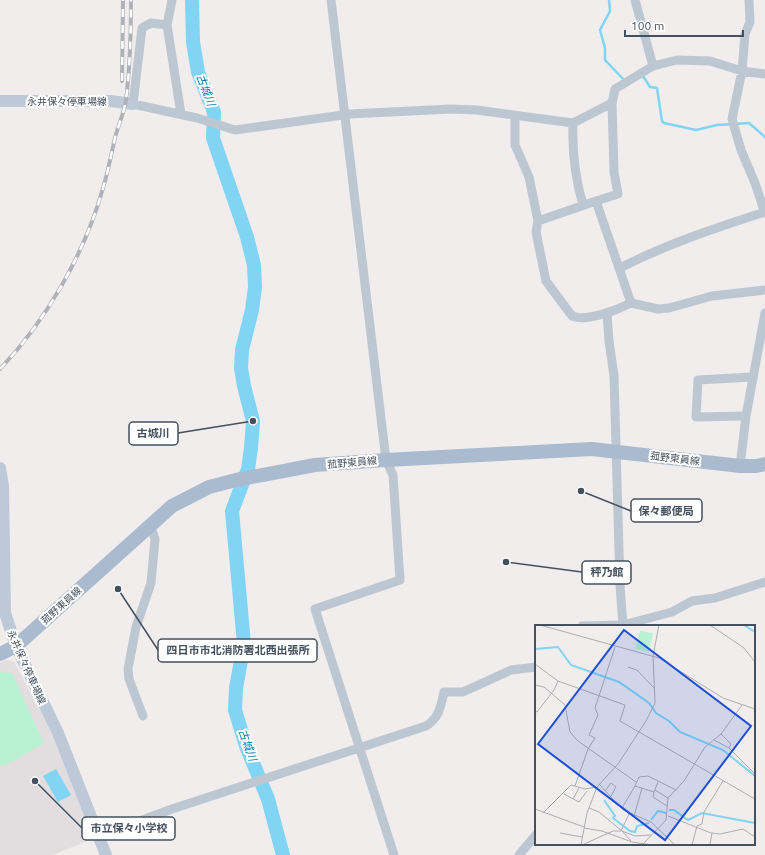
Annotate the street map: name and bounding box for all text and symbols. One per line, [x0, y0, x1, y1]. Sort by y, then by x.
scale bar [625, 12, 743, 38]
text: 100 m [631, 19, 664, 32]
water label: 古城川 [194, 72, 218, 108]
street label: 永井保々停車場線 [27, 96, 107, 107]
callout: 古城川 [129, 422, 178, 445]
text: 古城川 [137, 427, 170, 439]
street label: 菰野東員線 [649, 450, 700, 467]
street label: 菰野東員線 [327, 455, 377, 470]
callout: 保々郵便局 [631, 499, 702, 522]
text: 保々郵便局 [639, 505, 694, 517]
callout: 秤乃館 [582, 561, 631, 584]
text: 秤乃館 [591, 566, 624, 578]
street label: 菰野東員線 [39, 585, 84, 626]
inset map [535, 625, 755, 845]
street label: 永井保々停車場線 [5, 628, 48, 706]
callout: 四日市市北消防署北西出張所 [158, 639, 317, 662]
text: 四日市市北消防署北西出張所 [167, 644, 310, 656]
water label: 古城川 [237, 727, 260, 763]
callout: 市立保々小学校 [82, 817, 175, 840]
text: 市立保々小学校 [91, 822, 168, 834]

